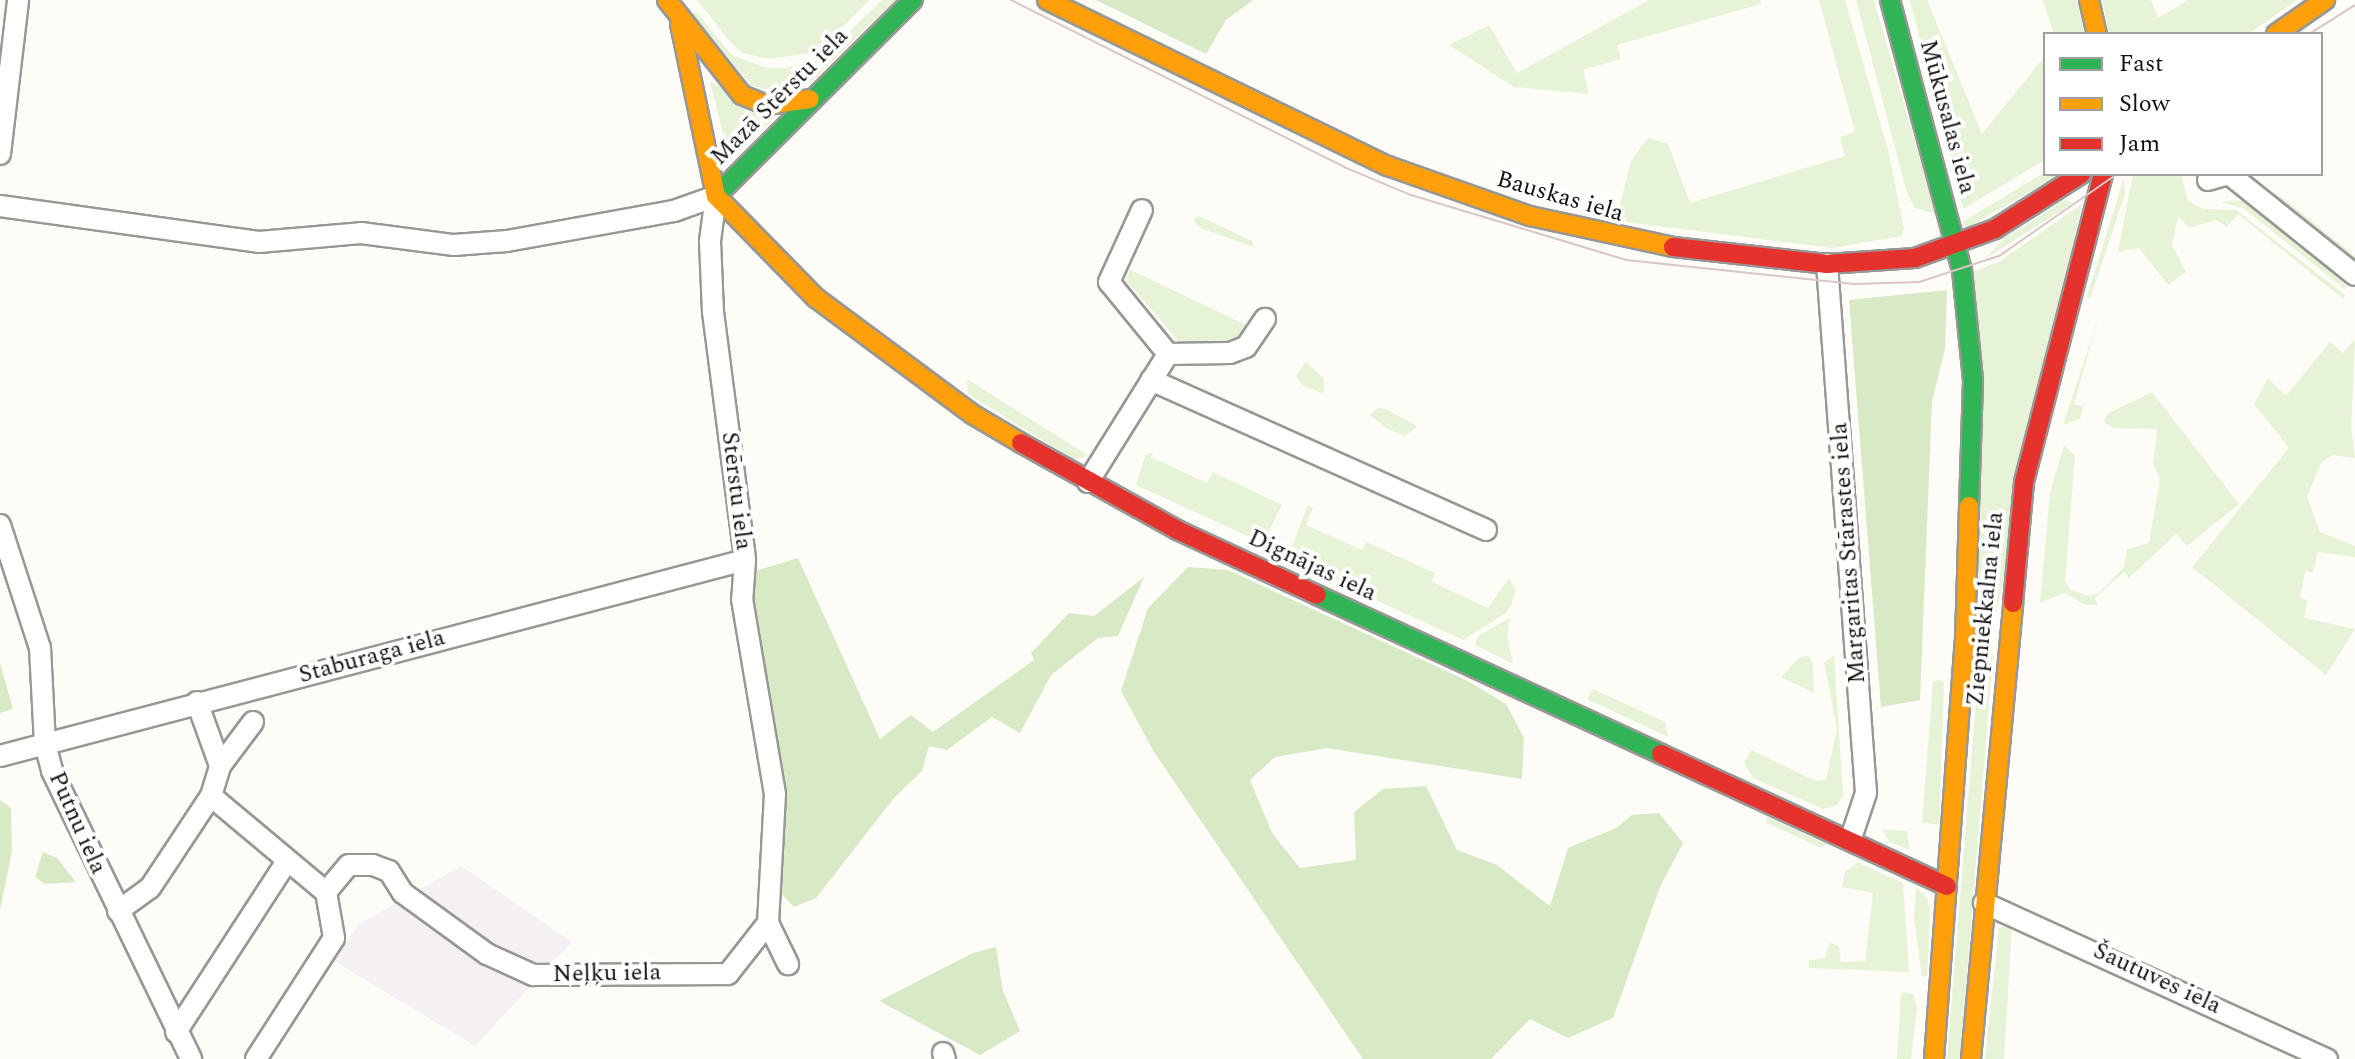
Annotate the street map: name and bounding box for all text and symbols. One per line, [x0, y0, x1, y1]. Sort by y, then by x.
street label: Mazā Stērstu iela [705, 22, 855, 172]
legend [2043, 32, 2323, 176]
street label: Mūkusalas iela [1913, 37, 1981, 197]
text: Fast [2119, 46, 2164, 82]
text: Slow [2119, 86, 2170, 122]
text: Jam [2119, 126, 2160, 162]
street label: Bauskas iela [1493, 165, 1627, 229]
street label: Margaritas Stārastes iela [1826, 421, 1872, 685]
street label: Stērstu iela [714, 430, 758, 552]
street label: Ziepniekkalna iela [1961, 510, 2011, 708]
street label: Dignājas iela [1243, 524, 1381, 608]
street label: Staburaga iela [296, 624, 448, 690]
street label: Putnu iela [42, 767, 112, 879]
street label: Šautuves iela [2088, 937, 2226, 1021]
street label: Neļķu iela [553, 959, 661, 989]

